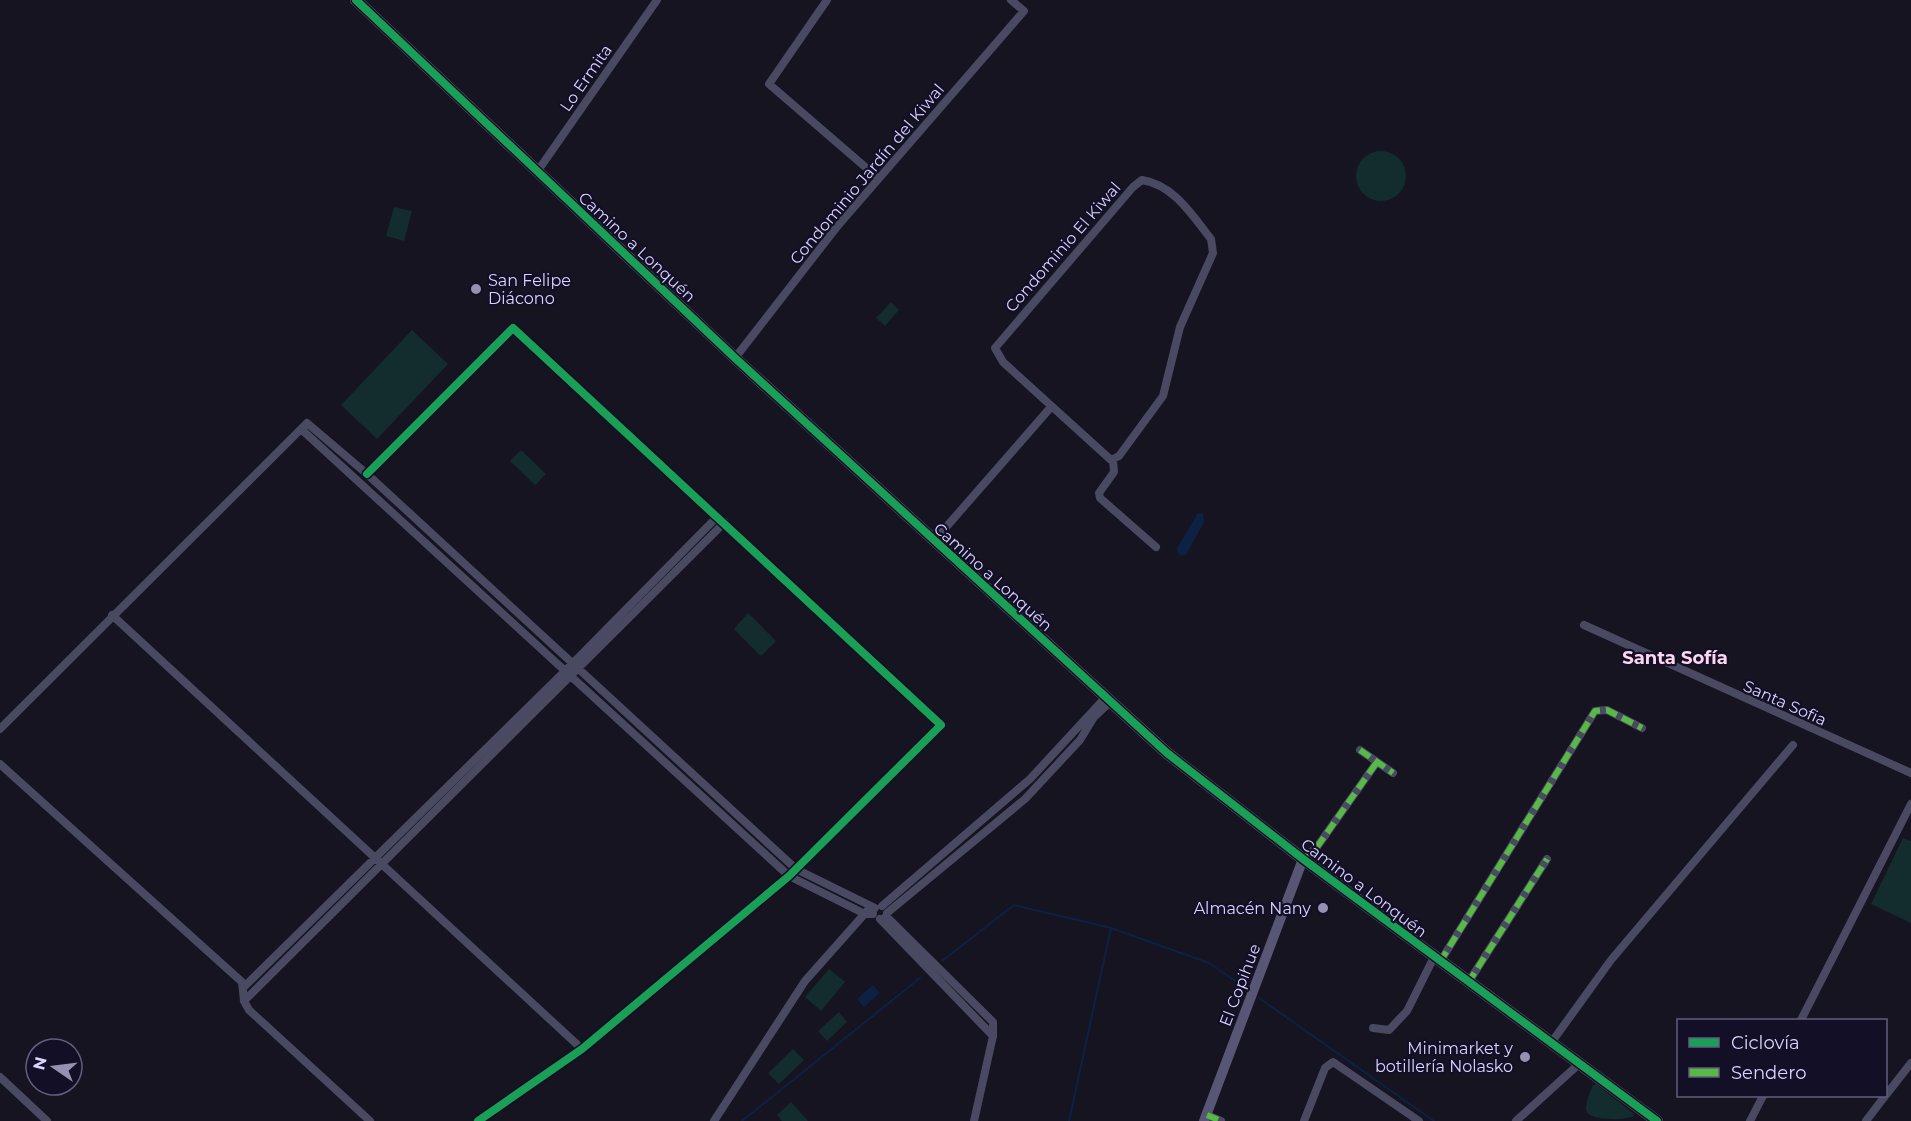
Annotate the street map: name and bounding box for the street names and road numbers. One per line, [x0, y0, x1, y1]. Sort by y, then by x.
street label: Lo Ermita [556, 41, 616, 115]
street label: Condominio Jardín del Kiwal [786, 80, 948, 268]
street label: Condominio El Kiwal [1001, 178, 1125, 316]
street label: Camino a Lonquén [575, 188, 699, 306]
street label: Camino a Lonquén [930, 519, 1056, 635]
street label: Santa Sofia [1740, 676, 1830, 730]
street label: Camino a Lonquén [1297, 834, 1431, 942]
street label: El Copihue [1216, 941, 1264, 1029]

